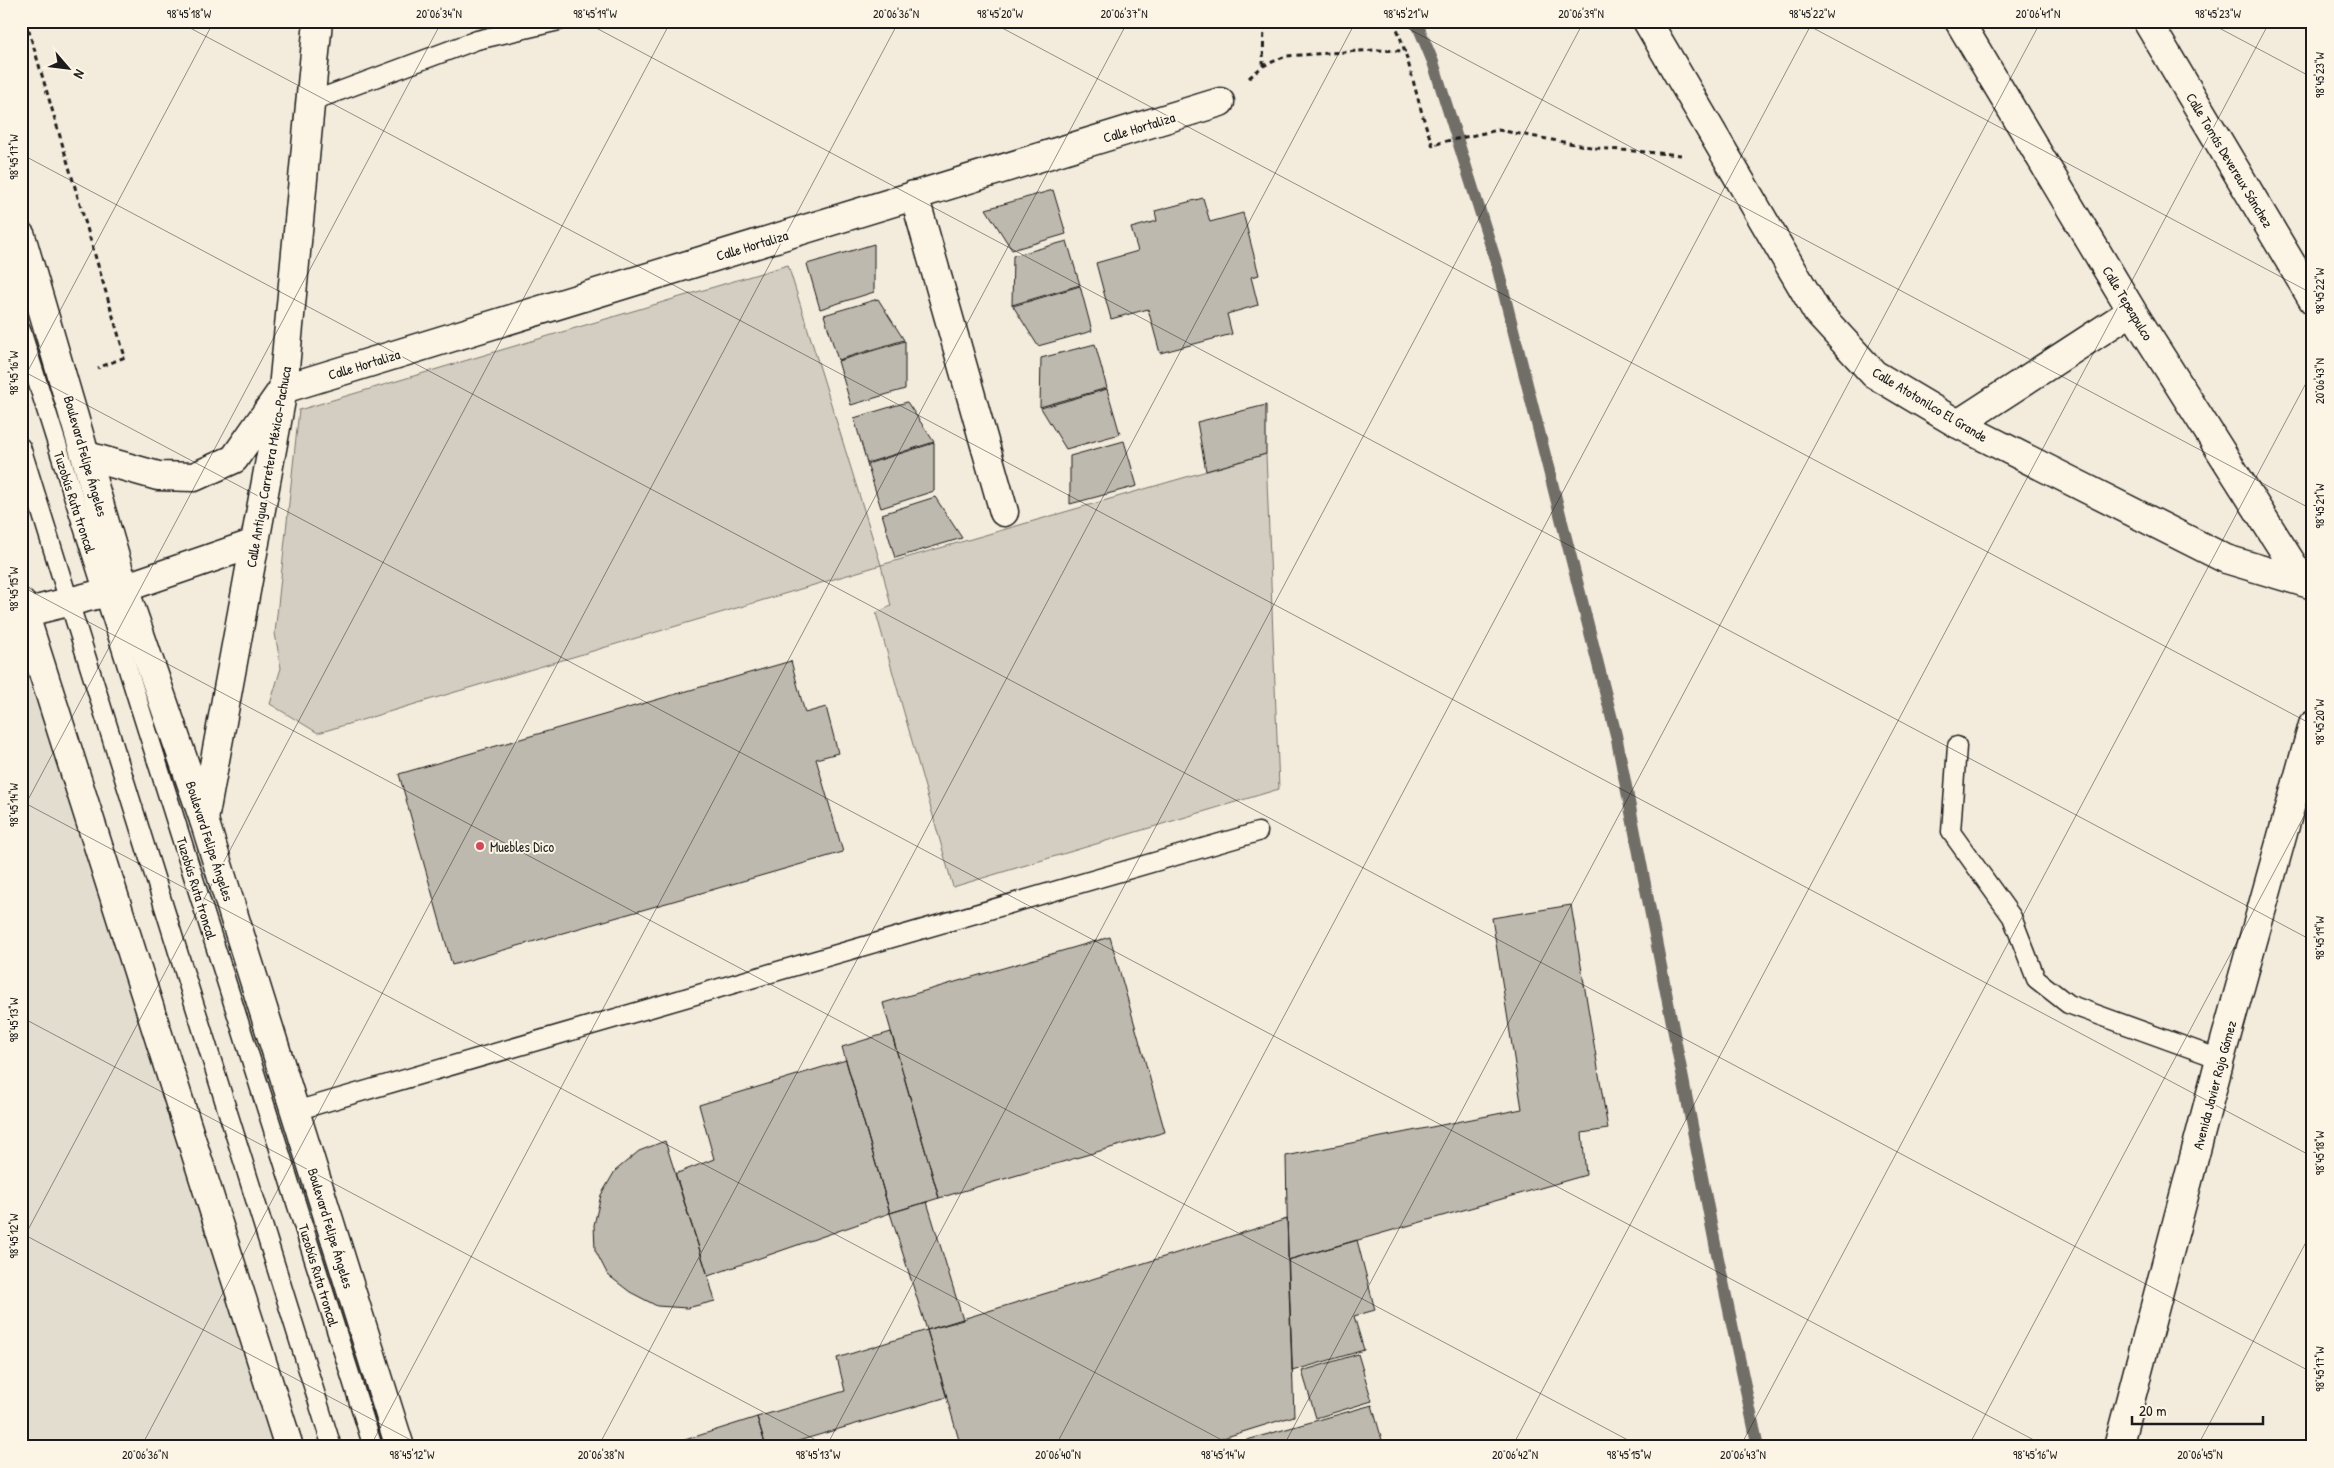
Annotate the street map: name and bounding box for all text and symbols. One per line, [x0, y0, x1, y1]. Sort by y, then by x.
text: 98°45'18"W [167, 5, 212, 22]
text: 20°06'34"N [416, 5, 462, 22]
text: 98°45'19"W [573, 5, 617, 22]
text: 20°06'36"N [873, 5, 919, 22]
text: 98°45'20"W [977, 5, 1024, 22]
text: 20°06'37"N [1100, 5, 1148, 22]
text: 98°45'21"W [1384, 5, 1429, 22]
text: 20°06'39"N [1558, 5, 1604, 22]
text: 98°45'22"W [1789, 5, 1836, 22]
text: 20°06'41"N [2016, 5, 2060, 22]
text: 98°45'23"W [2195, 5, 2242, 22]
north arrow [42, 42, 92, 92]
text: 98°45'23"W [2311, 51, 2328, 98]
text: N [70, 67, 90, 83]
street label: Calle Tomás Devereux Sánchez [2182, 89, 2278, 231]
street label: Calle Hortaliza [1101, 107, 1178, 147]
text: 98°45'17"W [5, 134, 22, 180]
street label: Calle Hortaliza [714, 225, 791, 265]
street label: Calle Tepeapulco [2097, 262, 2158, 345]
text: 98°45'22"W [2311, 267, 2328, 314]
street label: Calle Hortaliza [326, 344, 403, 384]
text: 98°45'16"W [5, 350, 22, 395]
text: 20°06'43"N [2311, 358, 2328, 404]
street label: Calle Atotonilco El Grande [1869, 362, 1992, 446]
street label: Calle Antigua Carretera México-Pachuca [241, 365, 296, 569]
street label: Boulevard Felipe Ángeles [59, 393, 112, 519]
street label: Tuzobús Ruta troncal [50, 449, 101, 556]
text: 98°45'21"W [2311, 483, 2328, 528]
text: 98°45'15"W [5, 566, 22, 611]
text: 98°45'20"W [2311, 698, 2328, 745]
street label: Boulevard Felipe Ángeles [181, 779, 238, 904]
text: 98°45'14"W [5, 782, 22, 827]
street label: Tuzobús Ruta troncal [172, 835, 222, 942]
place label: Muebles Dico [490, 837, 554, 856]
marker: Muebles Dico [474, 840, 486, 852]
text: 98°45'19"W [2311, 916, 2328, 960]
text: 98°45'13"W [5, 997, 22, 1042]
street label: Avenida Javier Rojo Gómez [2188, 1018, 2241, 1152]
text: 98°45'18"W [2311, 1130, 2328, 1175]
street label: Boulevard Felipe Ángeles [303, 1165, 358, 1291]
text: 98°45'12"W [5, 1213, 22, 1258]
street label: Tuzobús Ruta troncal [294, 1222, 344, 1329]
text: 98°45'17"W [2311, 1346, 2328, 1392]
scale bar [2132, 1393, 2263, 1425]
text: 20 m [2139, 1400, 2166, 1421]
text: 20°06'36"N [122, 1446, 168, 1463]
text: 98°45'12"W [390, 1446, 435, 1463]
text: 20°06'38"N [578, 1446, 624, 1463]
text: 98°45'13"W [796, 1446, 841, 1463]
text: 20°06'40"N [1035, 1446, 1081, 1463]
text: 98°45'14"W [1201, 1446, 1246, 1463]
text: 20°06'42"N [1492, 1446, 1538, 1463]
text: 98°45'15"W [1607, 1446, 1652, 1463]
text: 20°06'43"N [1720, 1446, 1766, 1463]
text: 98°45'16"W [2013, 1446, 2058, 1463]
text: 20°06'45"N [2177, 1446, 2223, 1463]

